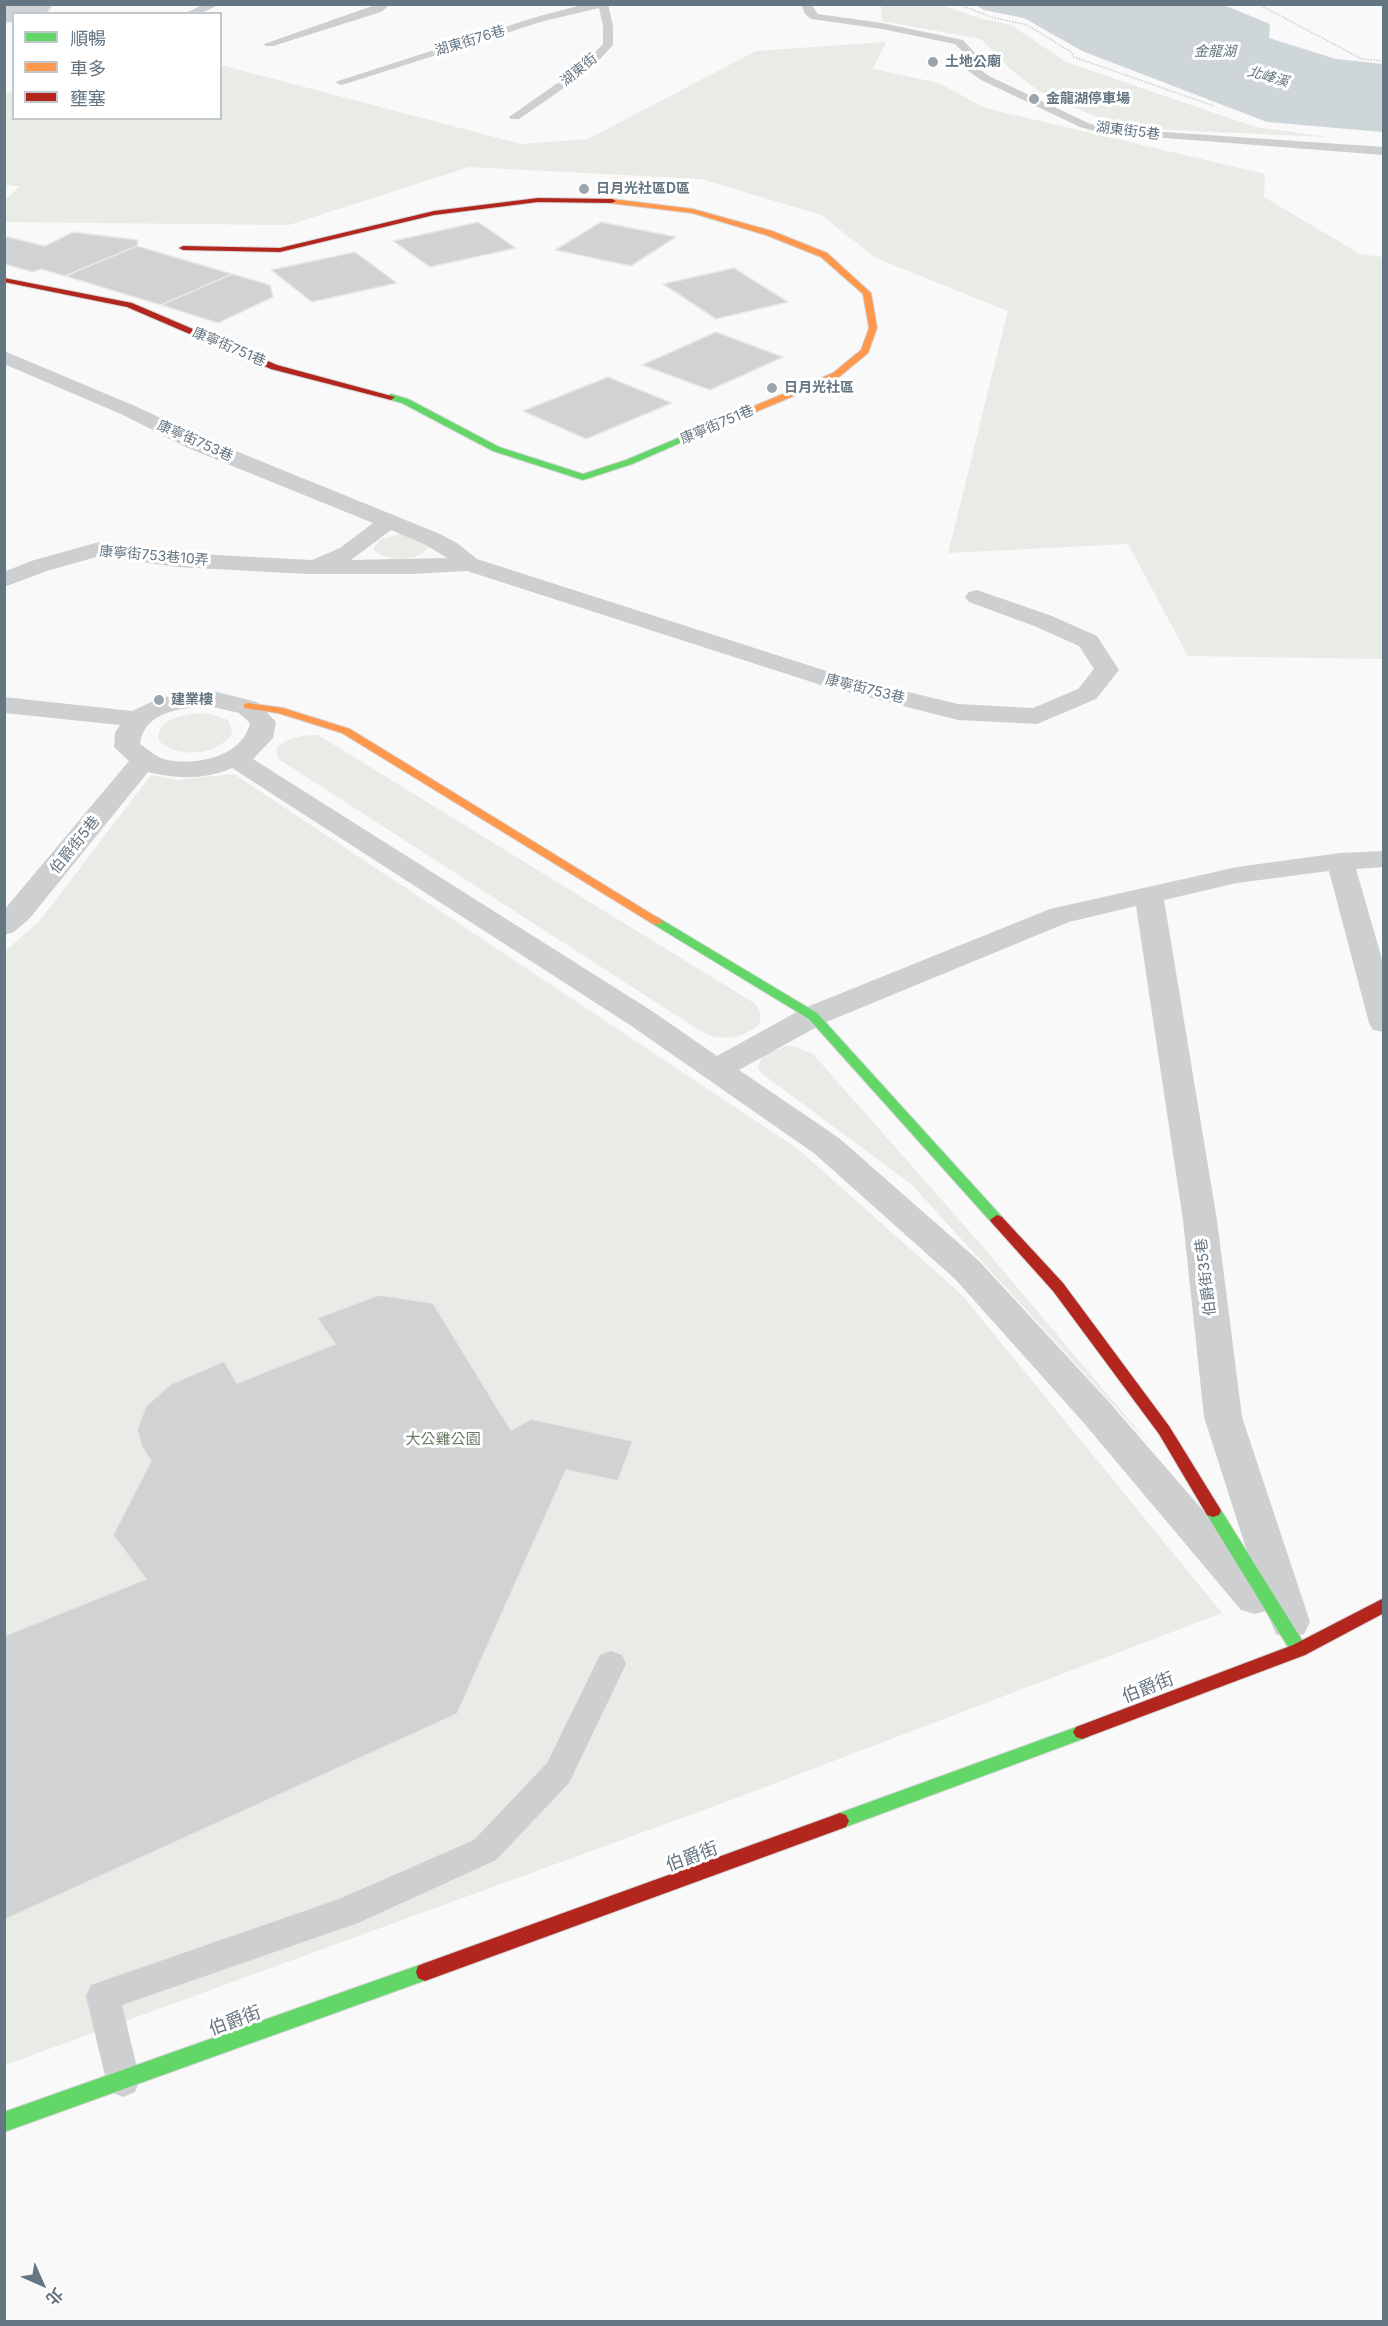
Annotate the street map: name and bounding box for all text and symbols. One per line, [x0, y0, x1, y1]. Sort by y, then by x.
legend [12, 12, 222, 120]
street label: 湖東街76巷 [433, 22, 507, 60]
text: 順暢 [70, 28, 106, 49]
water label: 金龍湖 [1194, 44, 1236, 60]
street label: 湖東街 [557, 50, 601, 90]
place label: 土地公廟 [945, 54, 1001, 70]
marker: 土地公廟 [926, 55, 940, 69]
text: 車多 [70, 58, 106, 79]
water label: 北峰溪 [1245, 63, 1291, 91]
text: 壅塞 [70, 88, 106, 109]
place label: 金龍湖停車場 [1046, 91, 1130, 107]
marker: 金龍湖停車場 [1027, 92, 1041, 106]
street label: 湖東街5巷 [1095, 119, 1161, 143]
place label: 日月光社區D區 [596, 181, 690, 197]
marker: 日月光社區D區 [577, 182, 591, 196]
street label: 康寧街751巷 [190, 324, 268, 370]
place label: 日月光社區 [784, 380, 854, 396]
marker: 日月光社區 [765, 381, 779, 395]
street label: 康寧街751巷 [678, 402, 756, 448]
street label: 康寧街753巷 [155, 417, 235, 465]
street label: 康寧街753巷10弄 [99, 543, 209, 569]
street label: 康寧街753巷 [824, 671, 906, 707]
place label: 建業樓 [171, 692, 213, 708]
marker: 建業樓 [152, 693, 166, 707]
street label: 伯爵街5巷 [46, 812, 104, 878]
street label: 伯爵街35巷 [1192, 1237, 1220, 1317]
park label: 大公雞公園 [406, 1430, 480, 1448]
street label: 伯爵街 [1119, 1668, 1177, 1708]
street label: 伯爵街 [663, 1838, 721, 1876]
street label: 伯爵街 [206, 2002, 264, 2040]
north arrow [12, 2254, 72, 2314]
text: 北 [42, 2284, 67, 2309]

